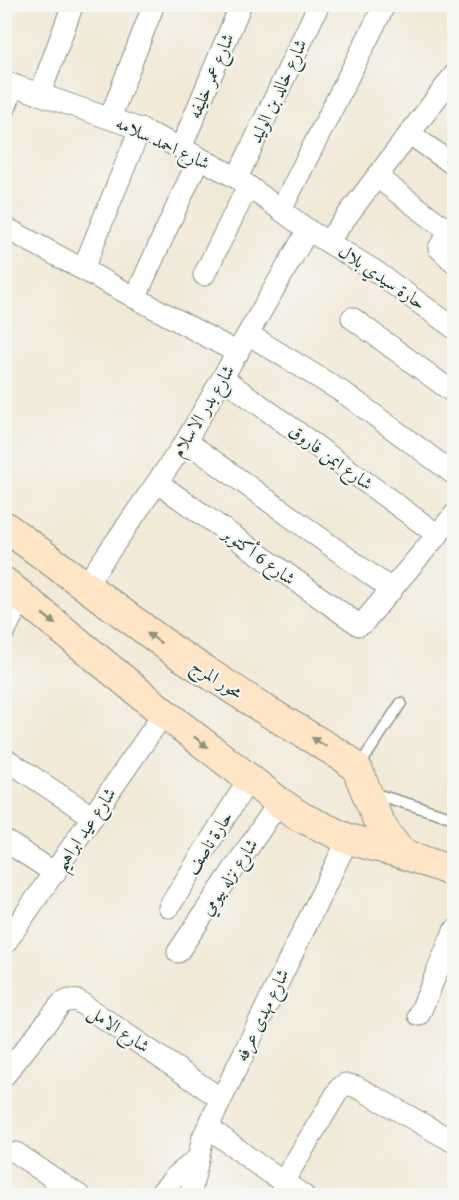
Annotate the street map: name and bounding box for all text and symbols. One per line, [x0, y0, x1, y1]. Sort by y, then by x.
street label: شارع عمر خليفه [180, 29, 242, 124]
street label: شارع خالد بن الوليد [242, 34, 315, 148]
street label: شارع احمد سلامه [111, 109, 215, 178]
street label: حارة سيدي بلال [332, 237, 431, 317]
street label: شارع بدر الاسلام [164, 359, 244, 464]
street label: شارع ايمن فاروق [282, 417, 379, 498]
street label: شارع 6 أكتوبر [214, 519, 301, 593]
one-way arrow [42, 613, 57, 625]
one-way arrow [147, 632, 163, 644]
street label: محور المرج [185, 652, 248, 708]
one-way arrow [193, 735, 209, 748]
one-way arrow [311, 736, 327, 747]
street label: شارع عيد ابراهيم [47, 782, 127, 879]
street label: حارة ناصف [178, 805, 239, 880]
street label: شارع نزله بيومي [193, 833, 266, 922]
street label: شارع مهدى عرفه [227, 964, 297, 1067]
street label: شارع الامل [82, 998, 156, 1061]

